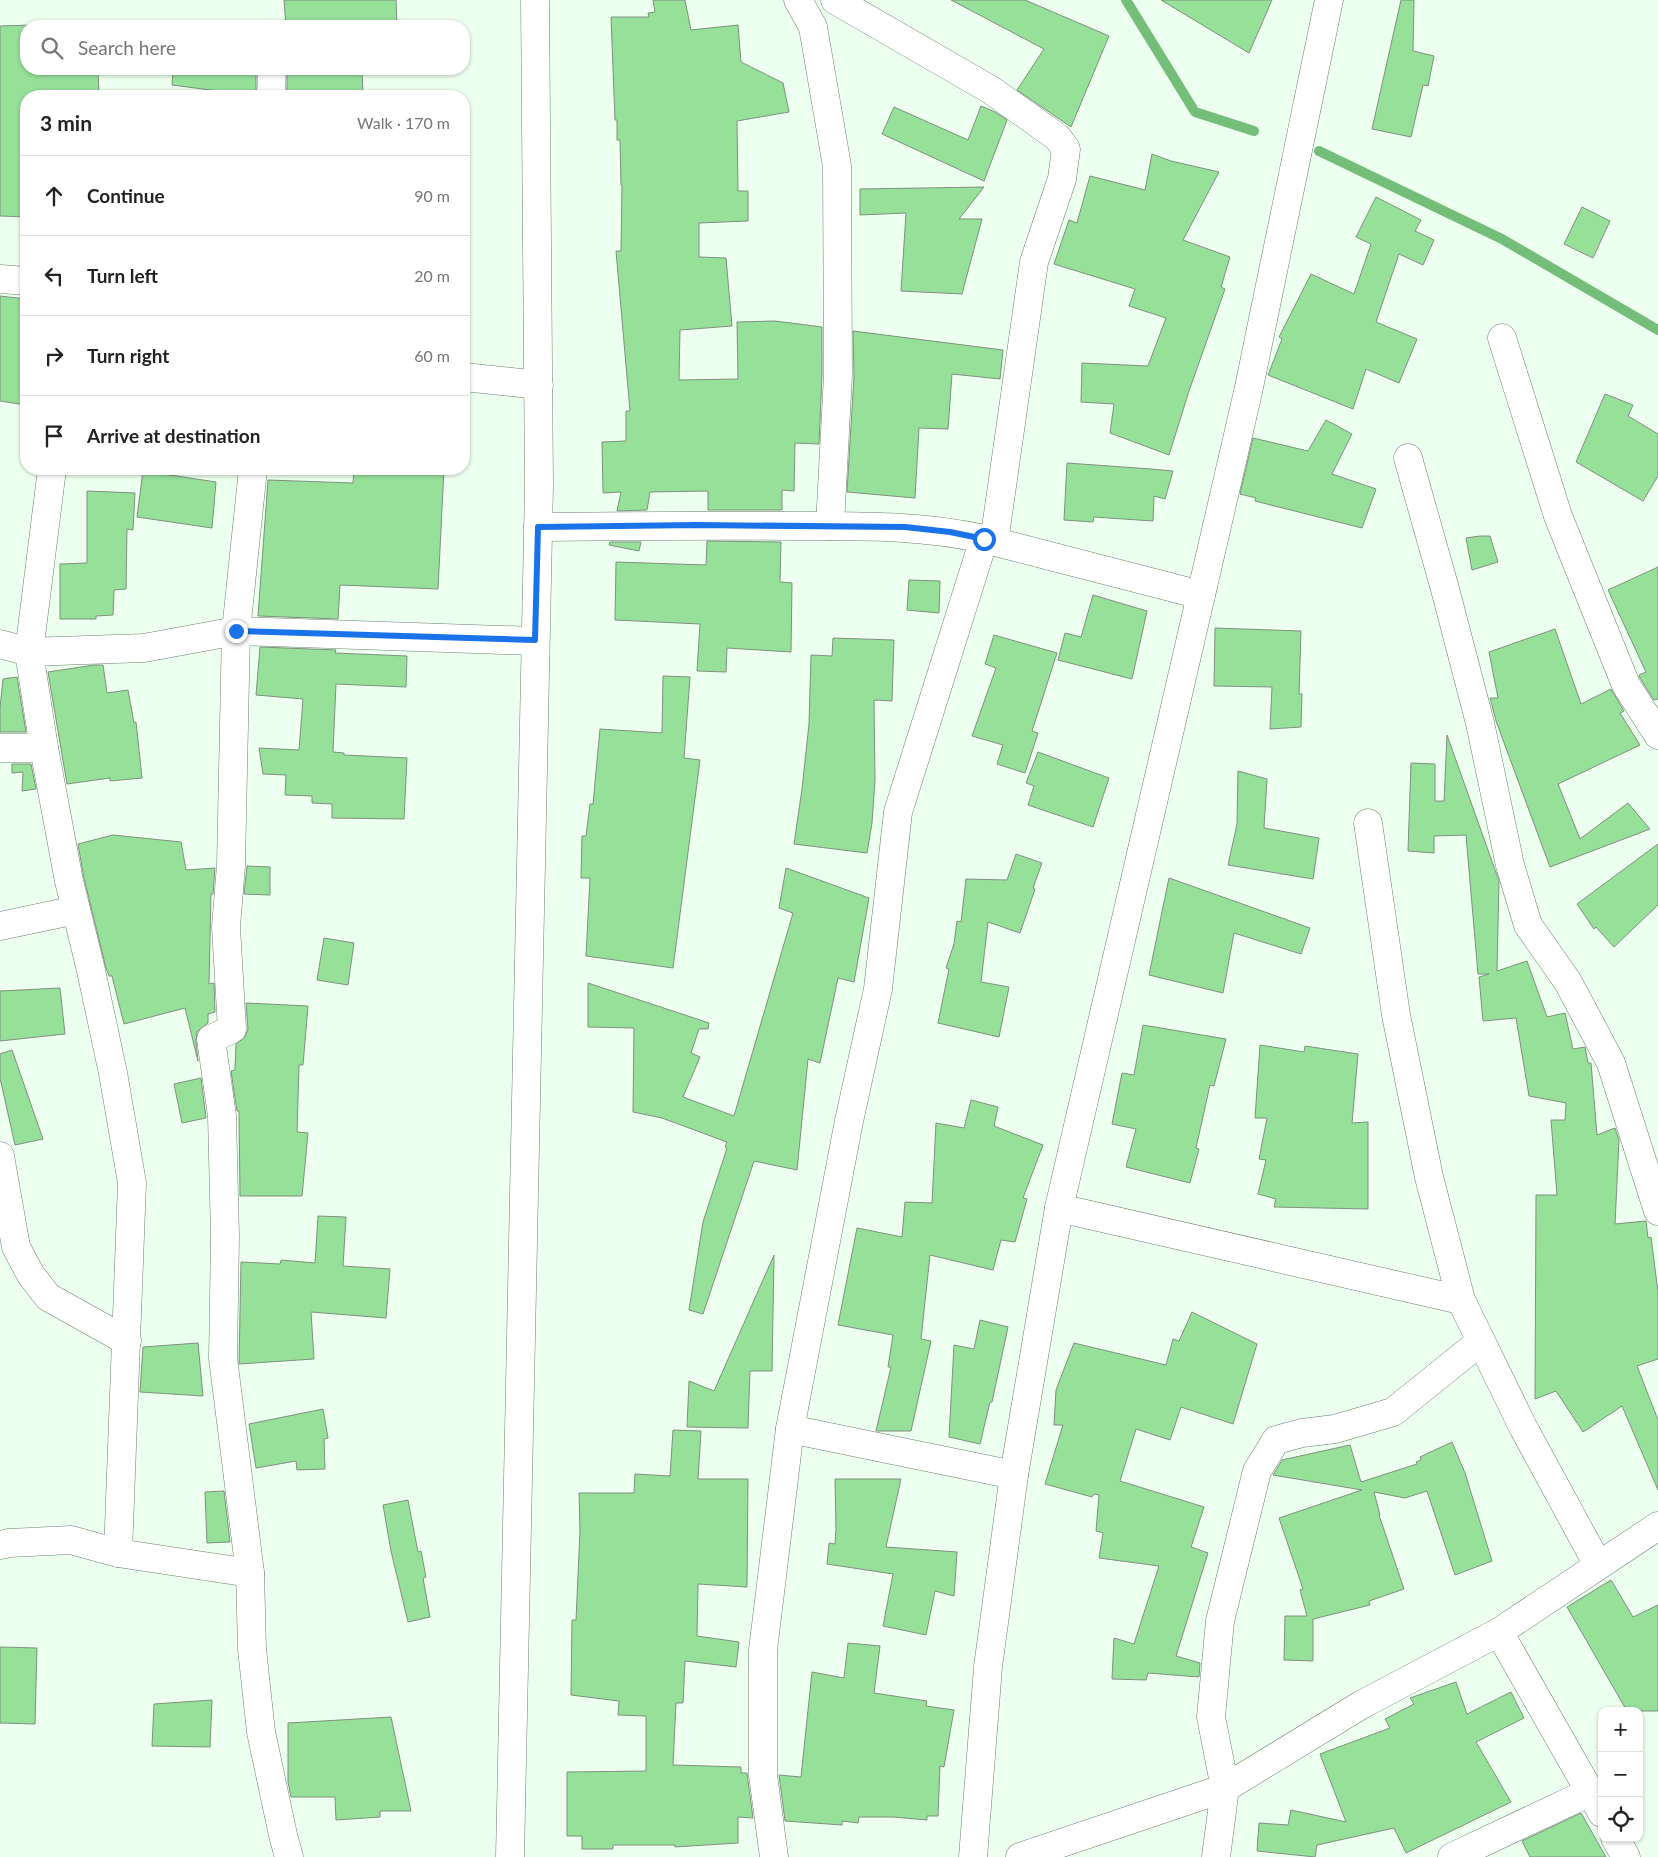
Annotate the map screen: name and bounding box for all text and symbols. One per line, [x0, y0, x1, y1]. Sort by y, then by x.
search box [20, 20, 470, 75]
icon: search [38, 34, 66, 62]
text: Search here [78, 36, 176, 59]
text: 3 min [40, 110, 92, 135]
text: Walk · 170 m [357, 113, 450, 132]
icon: ahead [40, 182, 68, 210]
text: Continue [87, 184, 165, 207]
text: 90 m [414, 186, 450, 205]
icon: left [40, 262, 68, 290]
text: Turn left [87, 264, 158, 287]
text: 20 m [414, 266, 450, 285]
icon: right [40, 342, 68, 370]
text: Turn right [87, 344, 169, 367]
text: 60 m [414, 346, 450, 365]
icon: arrive [40, 422, 68, 450]
text: Arrive at destination [87, 424, 260, 447]
route start [973, 528, 996, 551]
route end [225, 620, 248, 643]
map controls [1598, 1707, 1643, 1842]
button: + [1598, 1707, 1643, 1752]
button: − [1598, 1752, 1643, 1797]
button: locate [1598, 1797, 1643, 1842]

